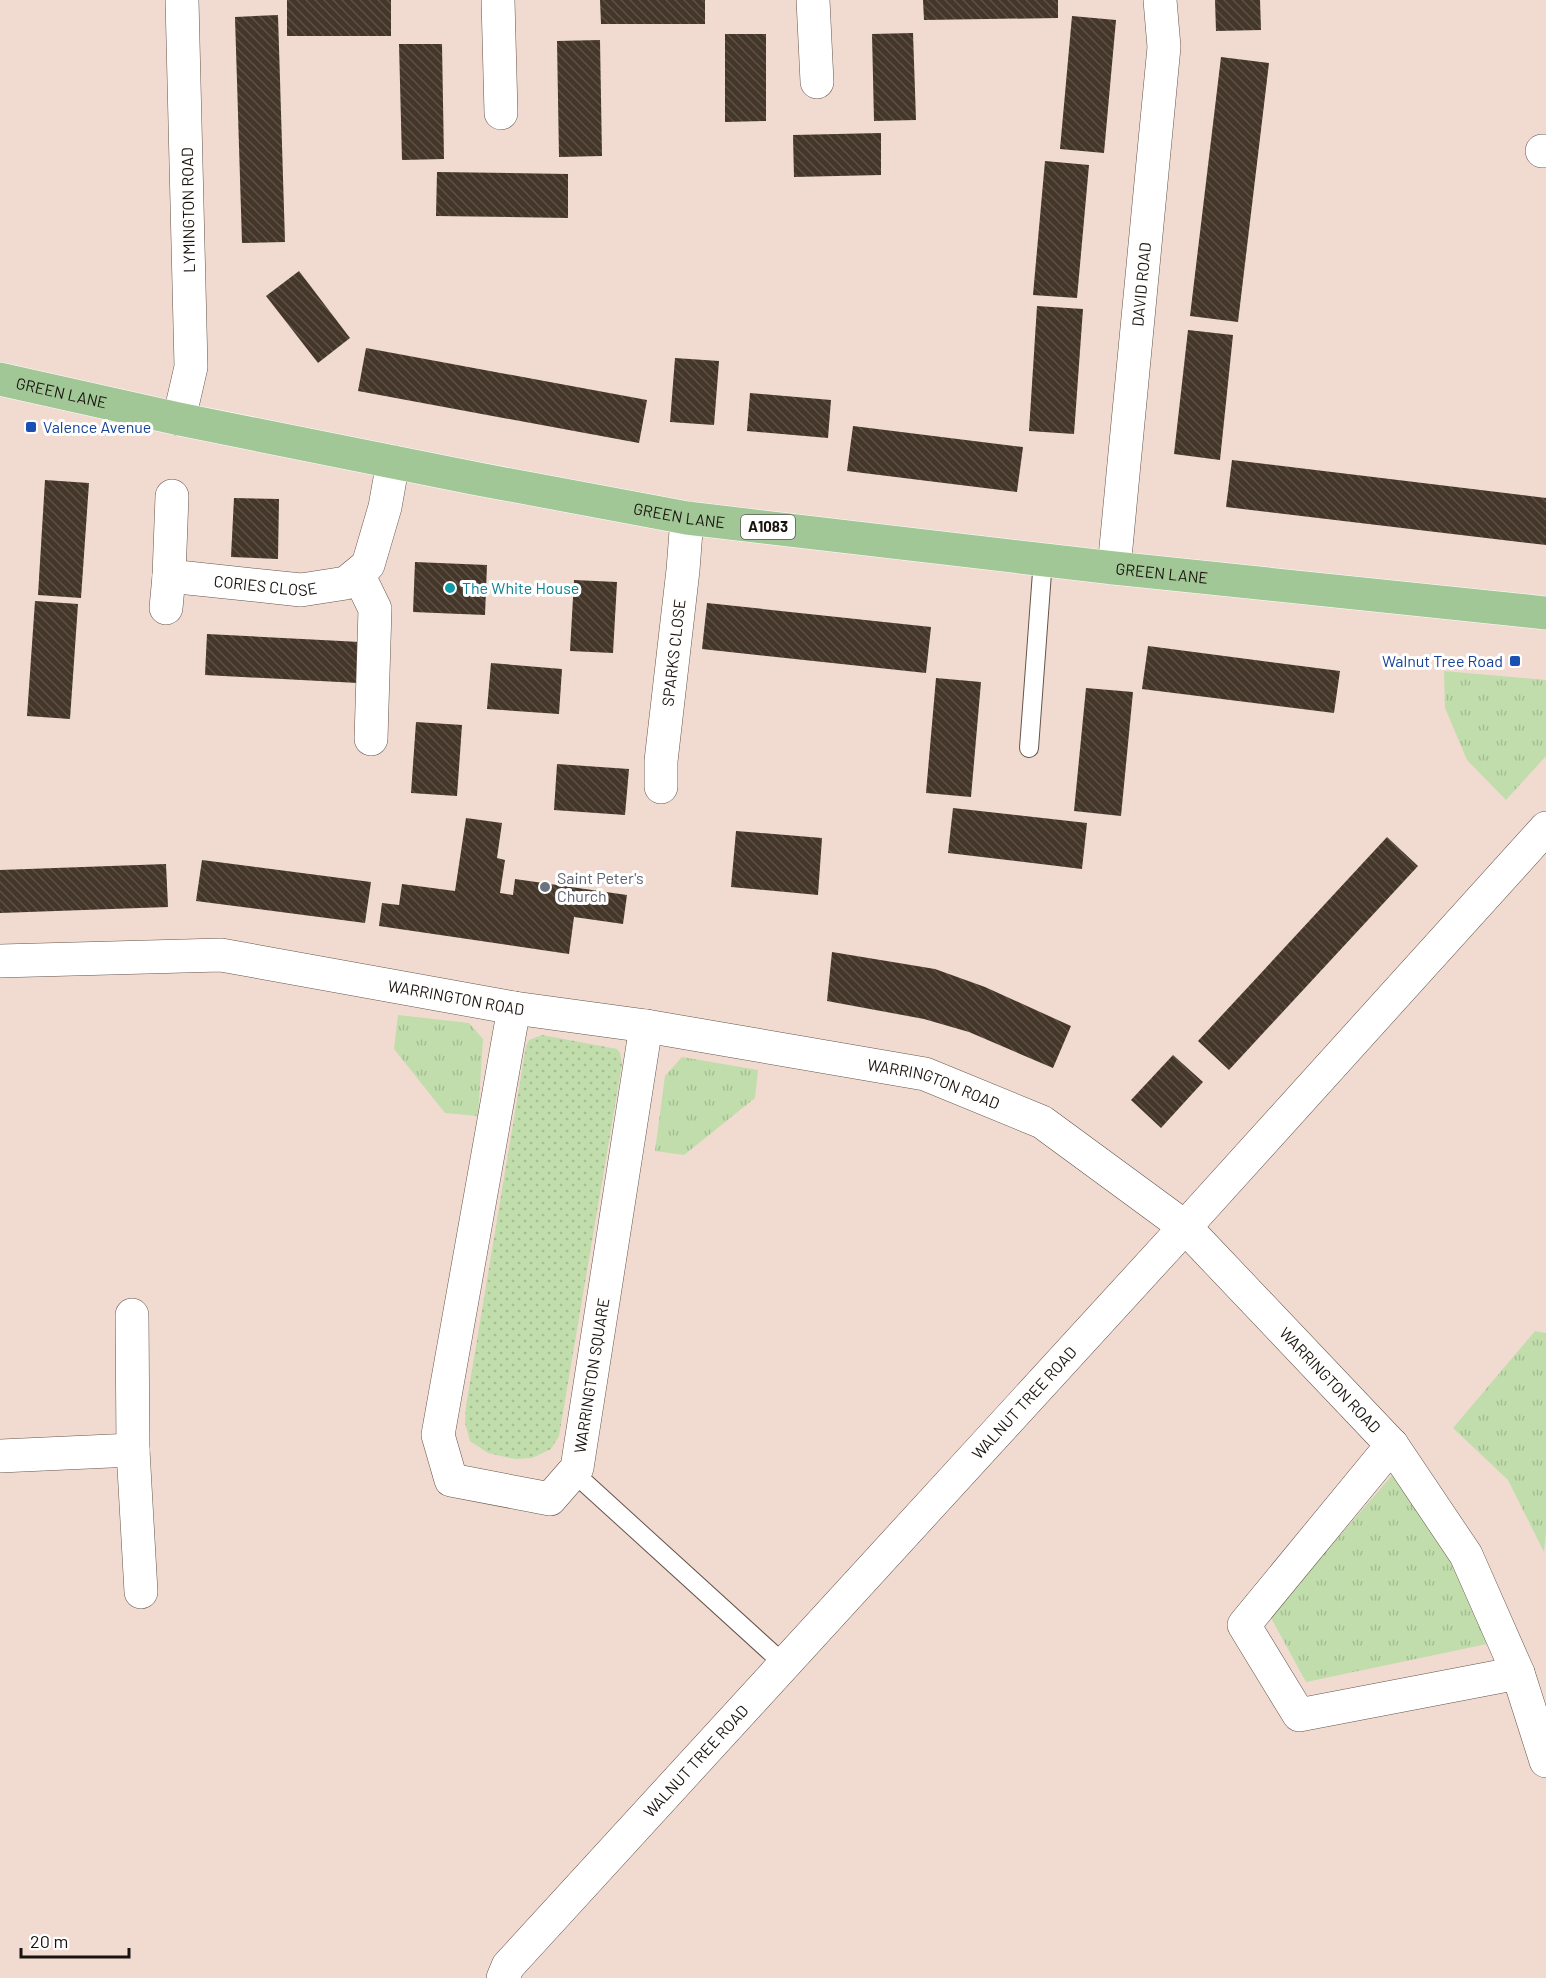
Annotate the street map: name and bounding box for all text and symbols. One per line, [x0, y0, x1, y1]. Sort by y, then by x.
street label: LYMINGTON ROAD [177, 147, 198, 273]
street label: DAVID ROAD [1127, 241, 1154, 327]
street label: GREEN LANE [14, 373, 109, 412]
place label: Valence Avenue [43, 417, 151, 436]
marker: Valence Avenue [24, 420, 38, 434]
street label: GREEN LANE [632, 498, 726, 531]
road number: A1083 [741, 515, 795, 539]
street label: GREEN LANE [1115, 558, 1209, 587]
street label: CORIES CLOSE [213, 571, 318, 599]
place label: The White House [462, 578, 579, 597]
marker: The White House [443, 581, 457, 595]
street label: SPARKS CLOSE [657, 598, 689, 707]
place label: Walnut Tree Road [1382, 651, 1503, 670]
marker: Walnut Tree Road [1508, 654, 1522, 668]
place label: Saint Peter's Church [557, 868, 644, 905]
marker: Saint Peter's Church [538, 880, 552, 894]
street label: WARRINGTON ROAD [387, 975, 526, 1018]
street label: WARRINGTON ROAD [866, 1054, 1003, 1113]
street label: WARRINGTON SQUARE [569, 1297, 612, 1454]
street label: WARRINGTON ROAD [1276, 1323, 1385, 1436]
street label: WALNUT TREE ROAD [967, 1342, 1080, 1462]
street label: WALNUT TREE ROAD [639, 1701, 752, 1821]
scale bar [21, 1921, 129, 1959]
text: 20 m [30, 1930, 68, 1952]

